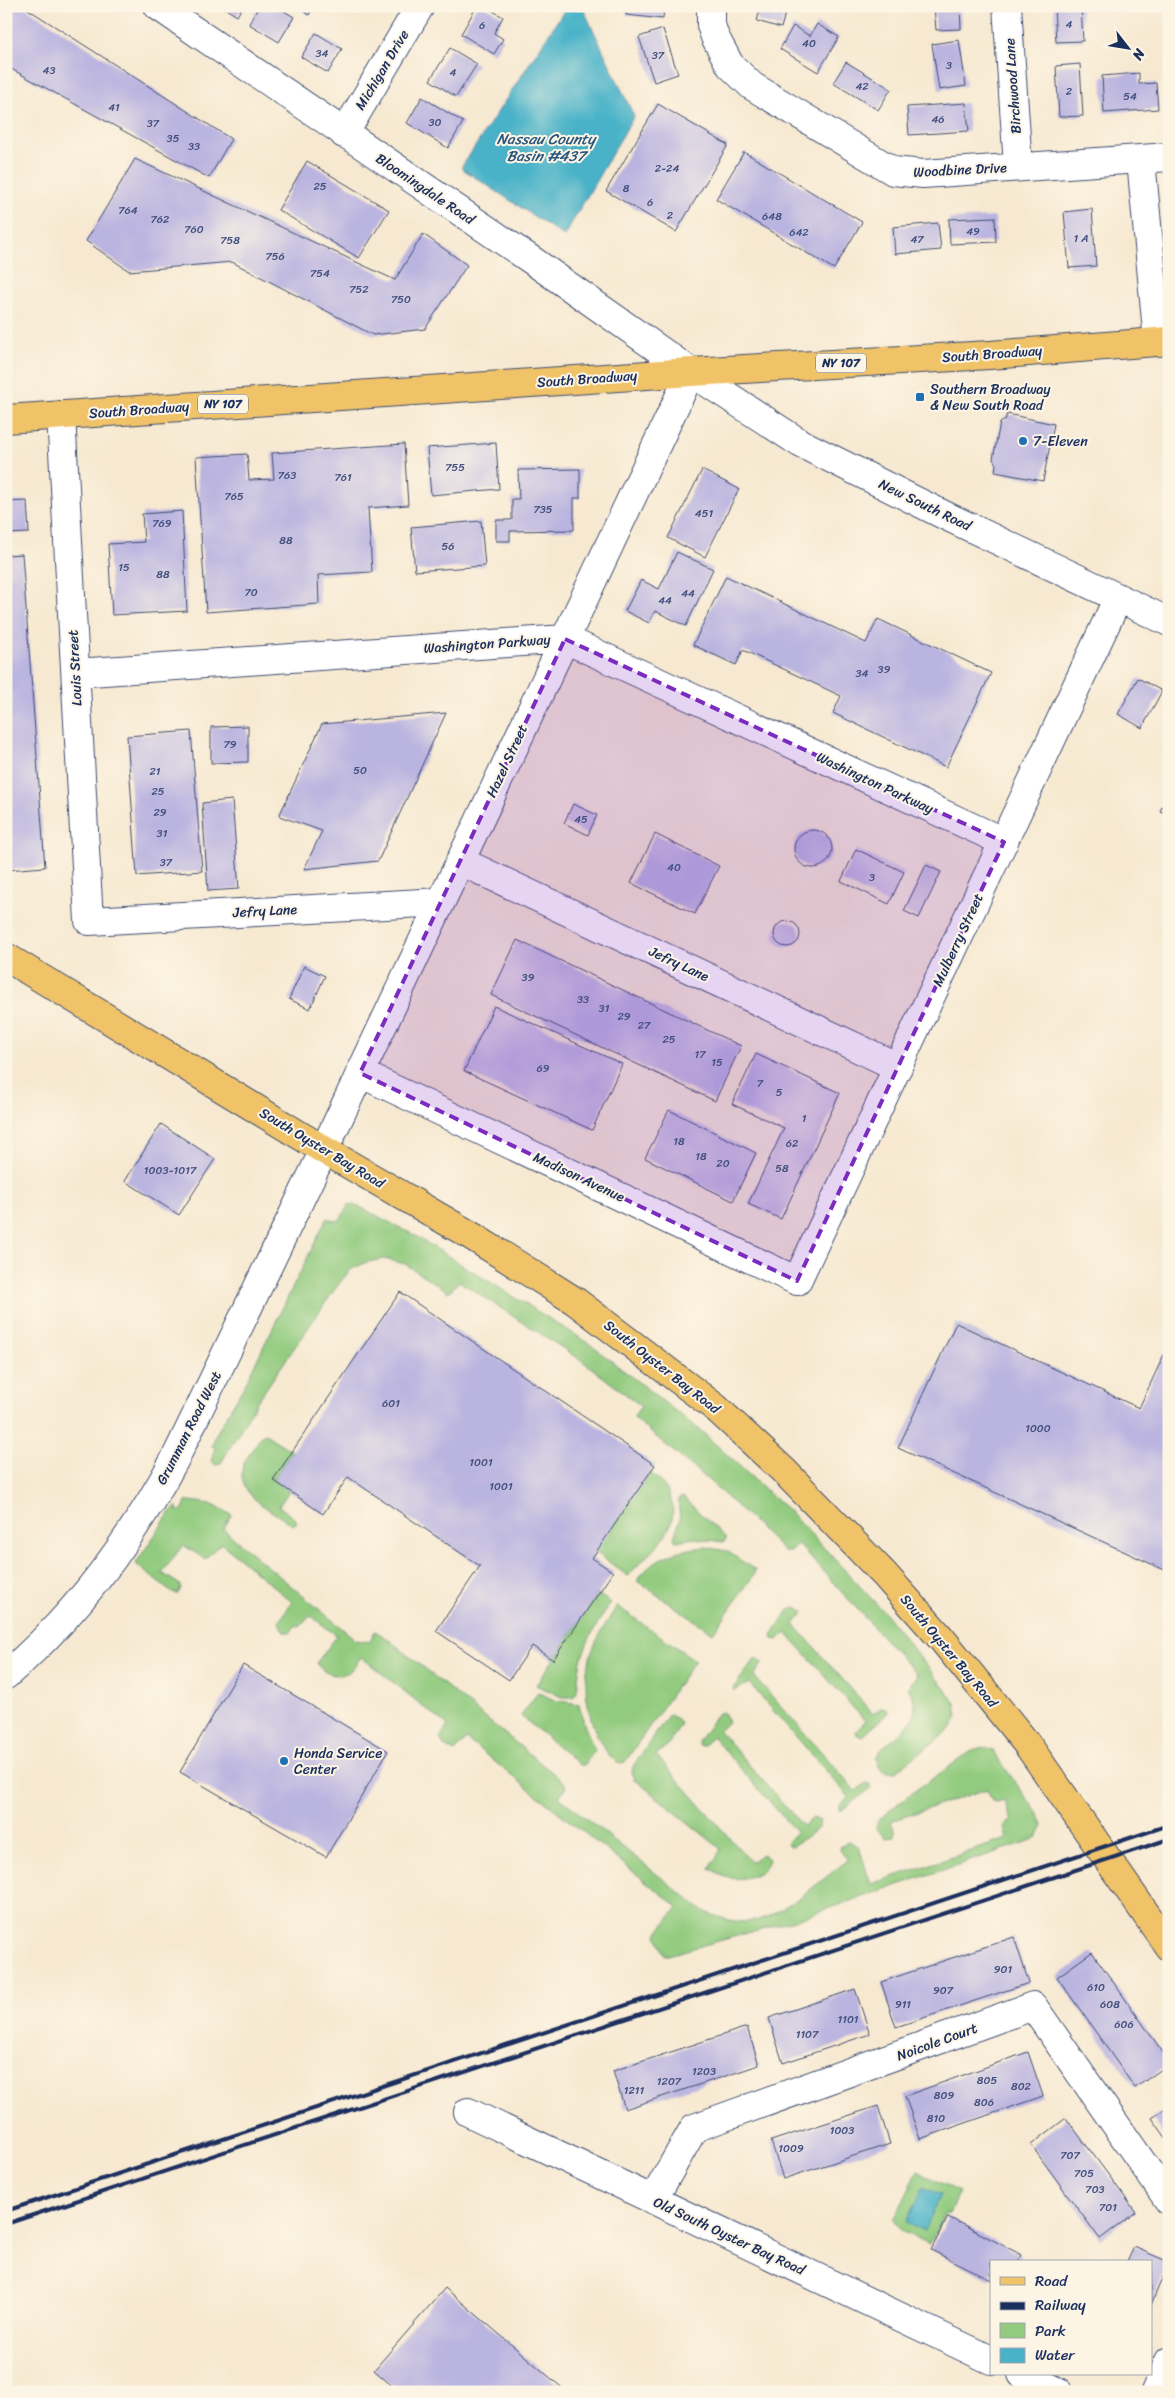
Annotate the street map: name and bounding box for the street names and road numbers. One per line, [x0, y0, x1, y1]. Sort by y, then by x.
street label: Michigan Drive [348, 25, 416, 115]
street label: Birchwood Lane [997, 37, 1029, 135]
street label: Bloomingdale Road [370, 146, 481, 233]
street label: Woodbine Drive [913, 155, 1008, 185]
street label: South Broadway [941, 338, 1044, 370]
road number: NY 107 [816, 353, 866, 372]
street label: South Broadway [536, 363, 639, 395]
street label: South Broadway [88, 394, 191, 426]
road number: NY 107 [198, 394, 248, 414]
street label: New South Road [874, 472, 977, 539]
street label: Washington Parkway [423, 627, 552, 661]
street label: Louis Street [61, 629, 89, 707]
street label: Hazel Street [479, 720, 535, 802]
street label: Washington Parkway [812, 745, 939, 821]
street label: Mulberry Street [925, 889, 991, 991]
street label: Jefry Lane [231, 897, 298, 925]
street label: Jefry Lane [644, 939, 714, 989]
street label: South Oyster Bay Road [254, 1101, 391, 1196]
street label: Madison Avenue [529, 1145, 629, 1209]
street label: South Oyster Bay Road [598, 1313, 727, 1422]
street label: Grumman Road West [149, 1367, 229, 1489]
street label: South Oyster Bay Road [894, 1588, 1005, 1715]
street label: Noicole Court [893, 2016, 981, 2068]
street label: Old South Oyster Bay Road [649, 2190, 811, 2283]

